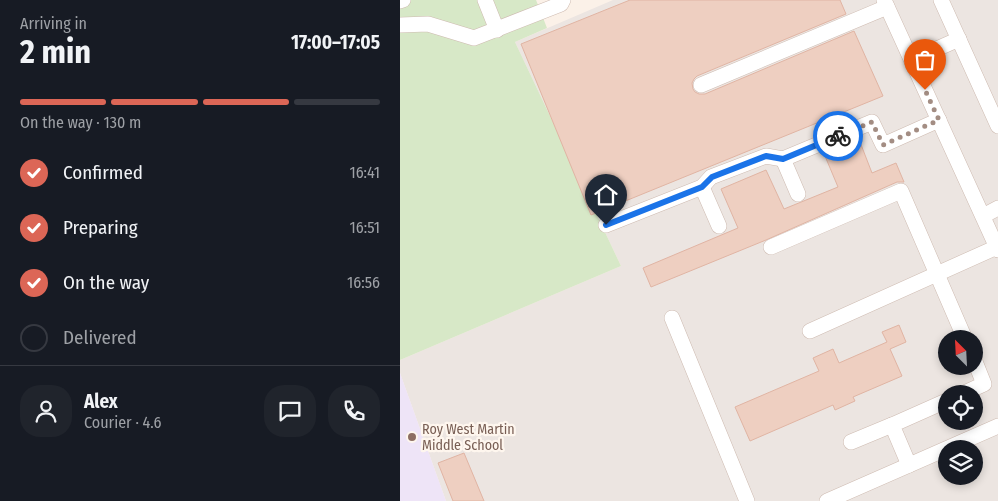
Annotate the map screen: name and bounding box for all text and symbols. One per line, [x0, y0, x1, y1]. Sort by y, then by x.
text: Arriving in [20, 14, 87, 33]
text: 17:00–17:05 [291, 31, 380, 54]
text: 2 min [20, 33, 91, 71]
pin [904, 39, 946, 90]
icon: bag [911, 46, 939, 74]
courier [813, 111, 863, 161]
text: On the way · 130 m [20, 113, 141, 132]
icon: bike [824, 122, 852, 150]
icon: check [20, 159, 48, 187]
text: Confirmed [63, 161, 143, 184]
text: 16:41 [349, 163, 380, 182]
pin [585, 174, 627, 225]
icon: home [592, 181, 620, 209]
icon: check [20, 214, 48, 242]
text: Preparing [63, 216, 138, 239]
text: 16:51 [350, 218, 380, 237]
icon: check [20, 269, 48, 297]
text: On the way [63, 271, 149, 294]
text: 16:56 [347, 273, 380, 292]
text: Delivered [63, 326, 137, 349]
north arrow [938, 330, 982, 375]
map controls [938, 330, 983, 485]
button: person [20, 385, 72, 437]
button: chat [264, 385, 316, 437]
button: phone [328, 385, 380, 437]
button: locate [938, 385, 983, 430]
text: Alex [84, 390, 118, 413]
text: Courier · 4.6 [84, 413, 162, 432]
place label: Roy West Martin Middle School [422, 421, 515, 454]
marker: Roy West Martin Middle School [406, 431, 418, 443]
button: layers [938, 440, 983, 485]

